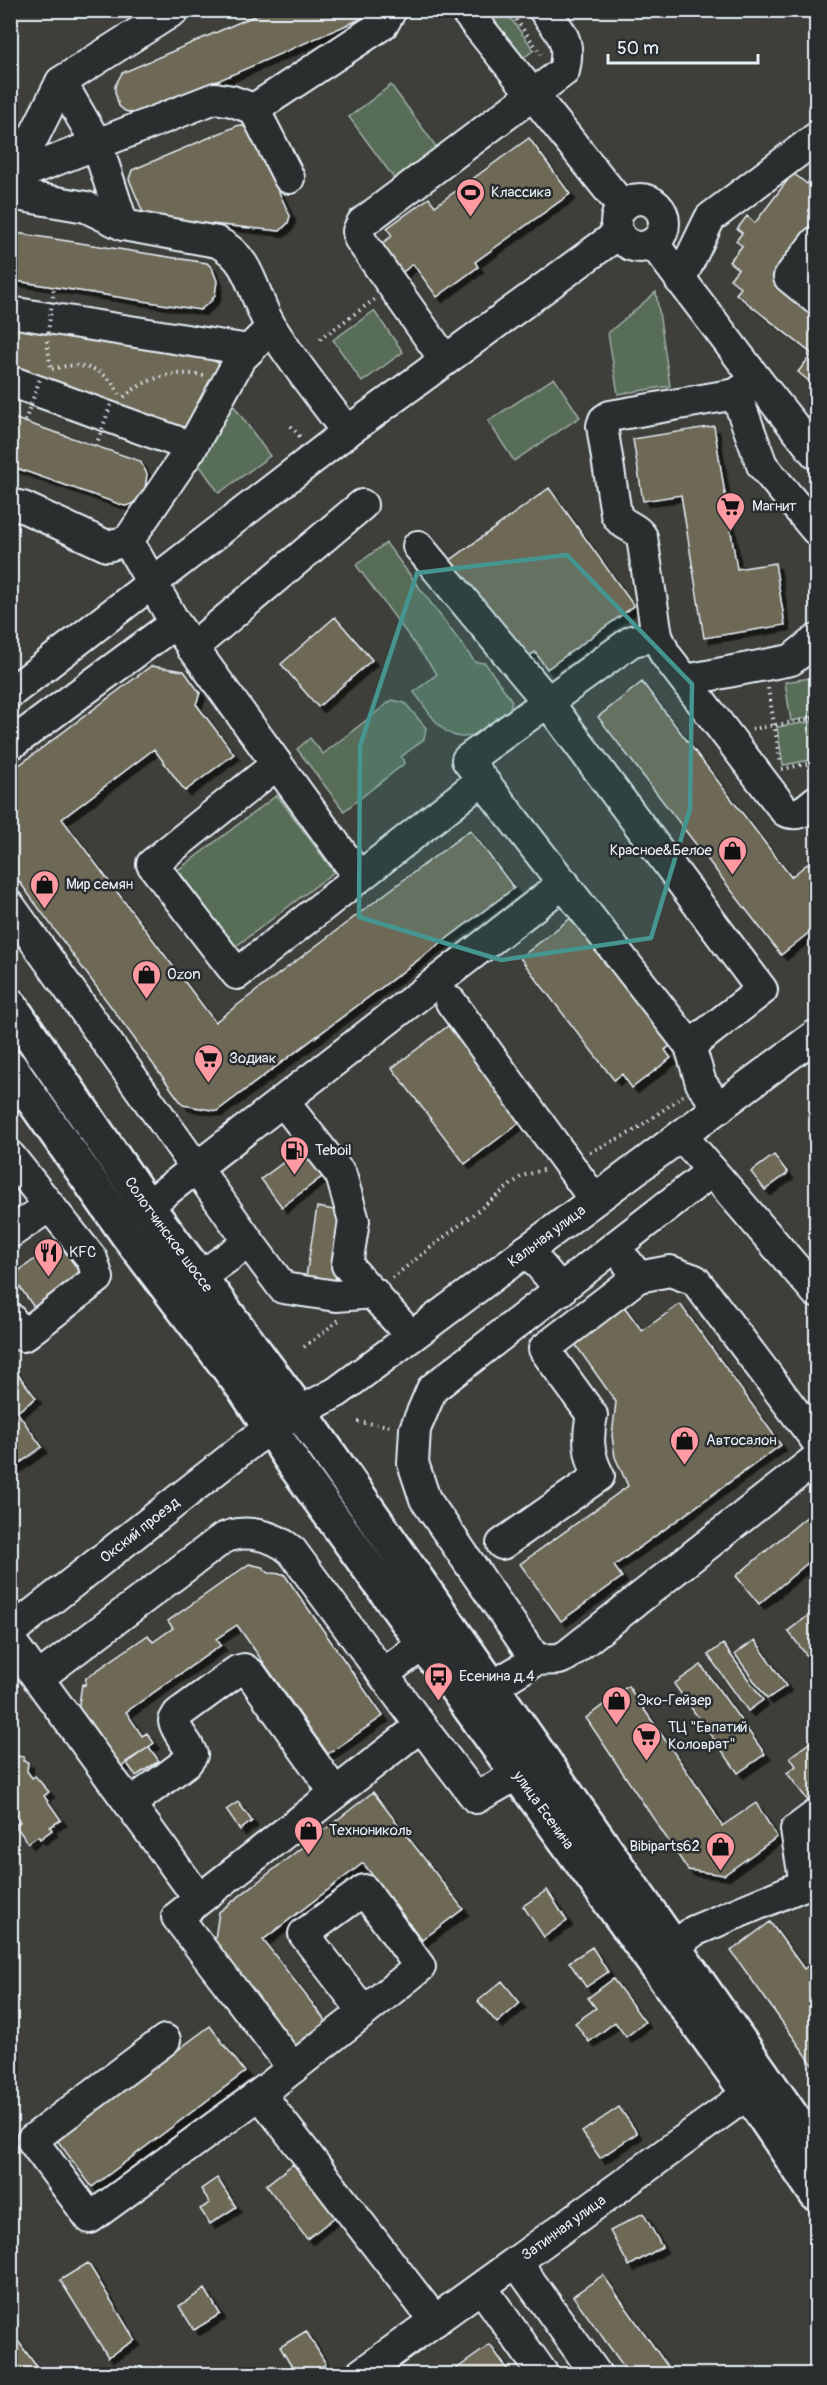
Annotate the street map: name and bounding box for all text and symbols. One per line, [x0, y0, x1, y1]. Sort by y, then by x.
scale bar [608, 27, 758, 65]
text: 50 m [617, 37, 659, 60]
sports icon: Классика [454, 176, 486, 218]
place label: Классика [491, 183, 551, 202]
supermarket icon: Магнит [715, 490, 747, 532]
place label: Магнит [752, 497, 797, 516]
shop icon: Красное&Белое [717, 834, 749, 876]
place label: Красное&Белое [610, 841, 713, 860]
shop icon: Мир семян [29, 868, 61, 910]
place label: Мир семян [66, 875, 133, 894]
shop icon: Ozon [130, 958, 162, 1000]
place label: Ozon [167, 965, 201, 984]
supermarket icon: Зодиак [192, 1042, 224, 1084]
place label: Зодиак [229, 1049, 277, 1068]
fuel station icon: Teboil [278, 1134, 310, 1176]
place label: Teboil [315, 1141, 351, 1160]
street label: Солотчинское шоссе [120, 1173, 217, 1296]
street label: Кальная улица [504, 1201, 589, 1271]
restaurant icon: KFC [32, 1236, 64, 1278]
place label: KFC [69, 1243, 96, 1262]
shop icon: Автосалон [669, 1424, 701, 1466]
place label: Автосалон [706, 1431, 777, 1450]
street label: Окский проезд [96, 1493, 183, 1567]
bus stop icon: Есенина д.4 [422, 1660, 454, 1702]
place label: Есенина д.4 [459, 1667, 535, 1686]
shop icon: Эко-Гейзер [600, 1684, 632, 1726]
place label: Эко-Гейзер [637, 1691, 712, 1710]
place label: ТЦ "Евпатий Коловрат" [668, 1718, 748, 1754]
supermarket icon: ТЦ "Евпатий Коловрат" [631, 1720, 663, 1762]
street label: улица Есенина [508, 1766, 578, 1853]
shop icon: Технониколь [292, 1814, 324, 1856]
place label: Технониколь [329, 1821, 413, 1840]
shop icon: Bibiparts62 [705, 1830, 737, 1872]
place label: Bibiparts62 [630, 1837, 700, 1856]
street label: Затинная улица [517, 2190, 610, 2264]

